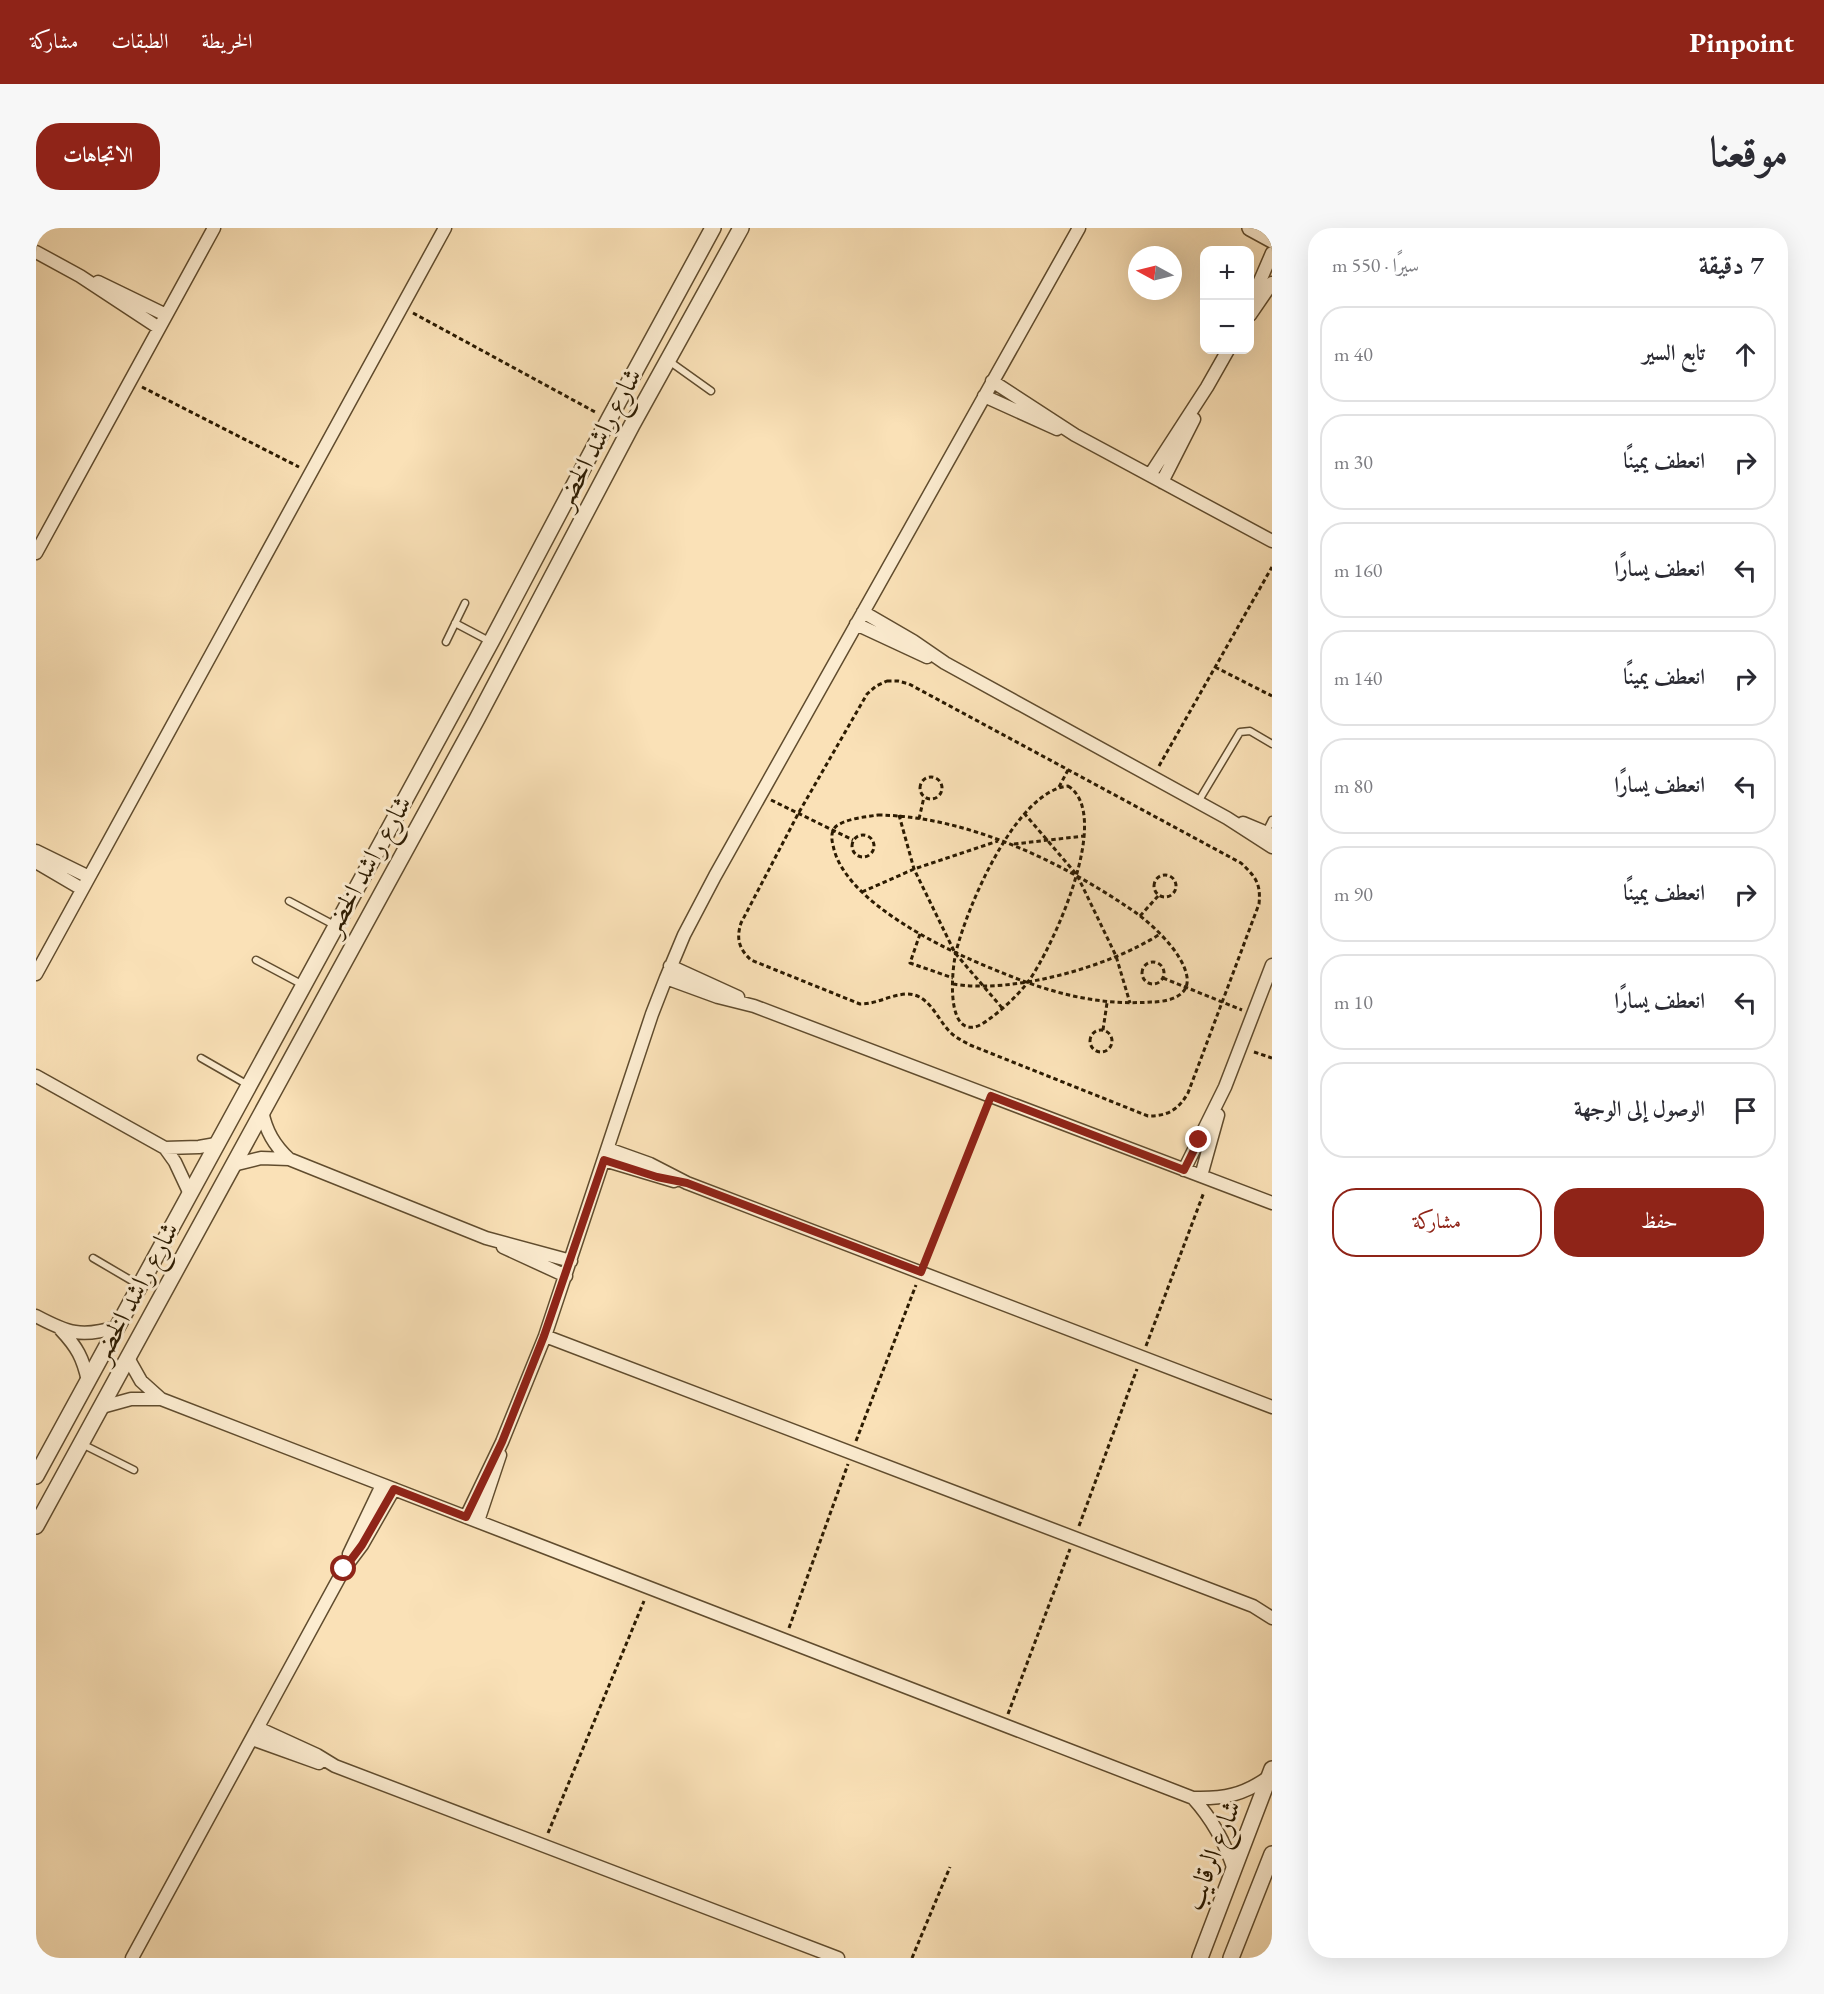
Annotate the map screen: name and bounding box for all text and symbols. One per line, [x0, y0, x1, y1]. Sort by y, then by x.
text: Pinpoint [1689, 24, 1794, 60]
text: مشاركة [30, 27, 78, 54]
text: الطبقات [111, 27, 168, 54]
text: الخريطة [201, 27, 253, 54]
button: الاتجاهات [36, 123, 160, 190]
text: موقعنا [1710, 124, 1788, 179]
north arrow [1128, 246, 1182, 300]
map controls [1200, 246, 1254, 354]
button: + [1200, 246, 1254, 300]
text: 7 دقيقة [1699, 248, 1764, 282]
text: سيرًا · 550 m [1332, 252, 1419, 278]
button: − [1200, 300, 1254, 354]
text: تابع السير [1642, 338, 1705, 367]
icon: ahead [1729, 338, 1762, 371]
text: 40 m [1334, 341, 1373, 367]
street label: شارع راشد الخضر [545, 362, 654, 519]
text: انعطف يمينًا [1623, 446, 1705, 475]
icon: right [1729, 446, 1762, 479]
text: 30 m [1334, 449, 1373, 475]
text: انعطف يسارًا [1614, 554, 1705, 583]
icon: left [1729, 554, 1762, 587]
text: 160 m [1334, 557, 1382, 583]
text: انعطف يمينًا [1623, 662, 1705, 691]
icon: right [1729, 662, 1762, 695]
text: 140 m [1334, 665, 1382, 691]
text: انعطف يسارًا [1614, 770, 1705, 799]
icon: left [1729, 770, 1762, 803]
text: 80 m [1334, 773, 1373, 799]
street label: شارع راشد الخضر [312, 789, 424, 946]
text: انعطف يمينًا [1623, 878, 1705, 907]
icon: right [1729, 878, 1762, 911]
text: 90 m [1334, 881, 1373, 907]
text: انعطف يسارًا [1614, 986, 1705, 1015]
icon: left [1729, 986, 1762, 1019]
text: 10 m [1334, 989, 1373, 1015]
text: الوصول إلى الوجهة [1574, 1094, 1705, 1123]
icon: arrive [1729, 1094, 1762, 1127]
route end [1185, 1126, 1211, 1152]
button: مشاركة [1332, 1188, 1542, 1257]
button: حفظ [1554, 1188, 1764, 1257]
street label: شارع راشد الخضر [82, 1216, 191, 1373]
route start [330, 1555, 356, 1581]
street label: شارع الرقايب [1175, 1795, 1253, 1916]

